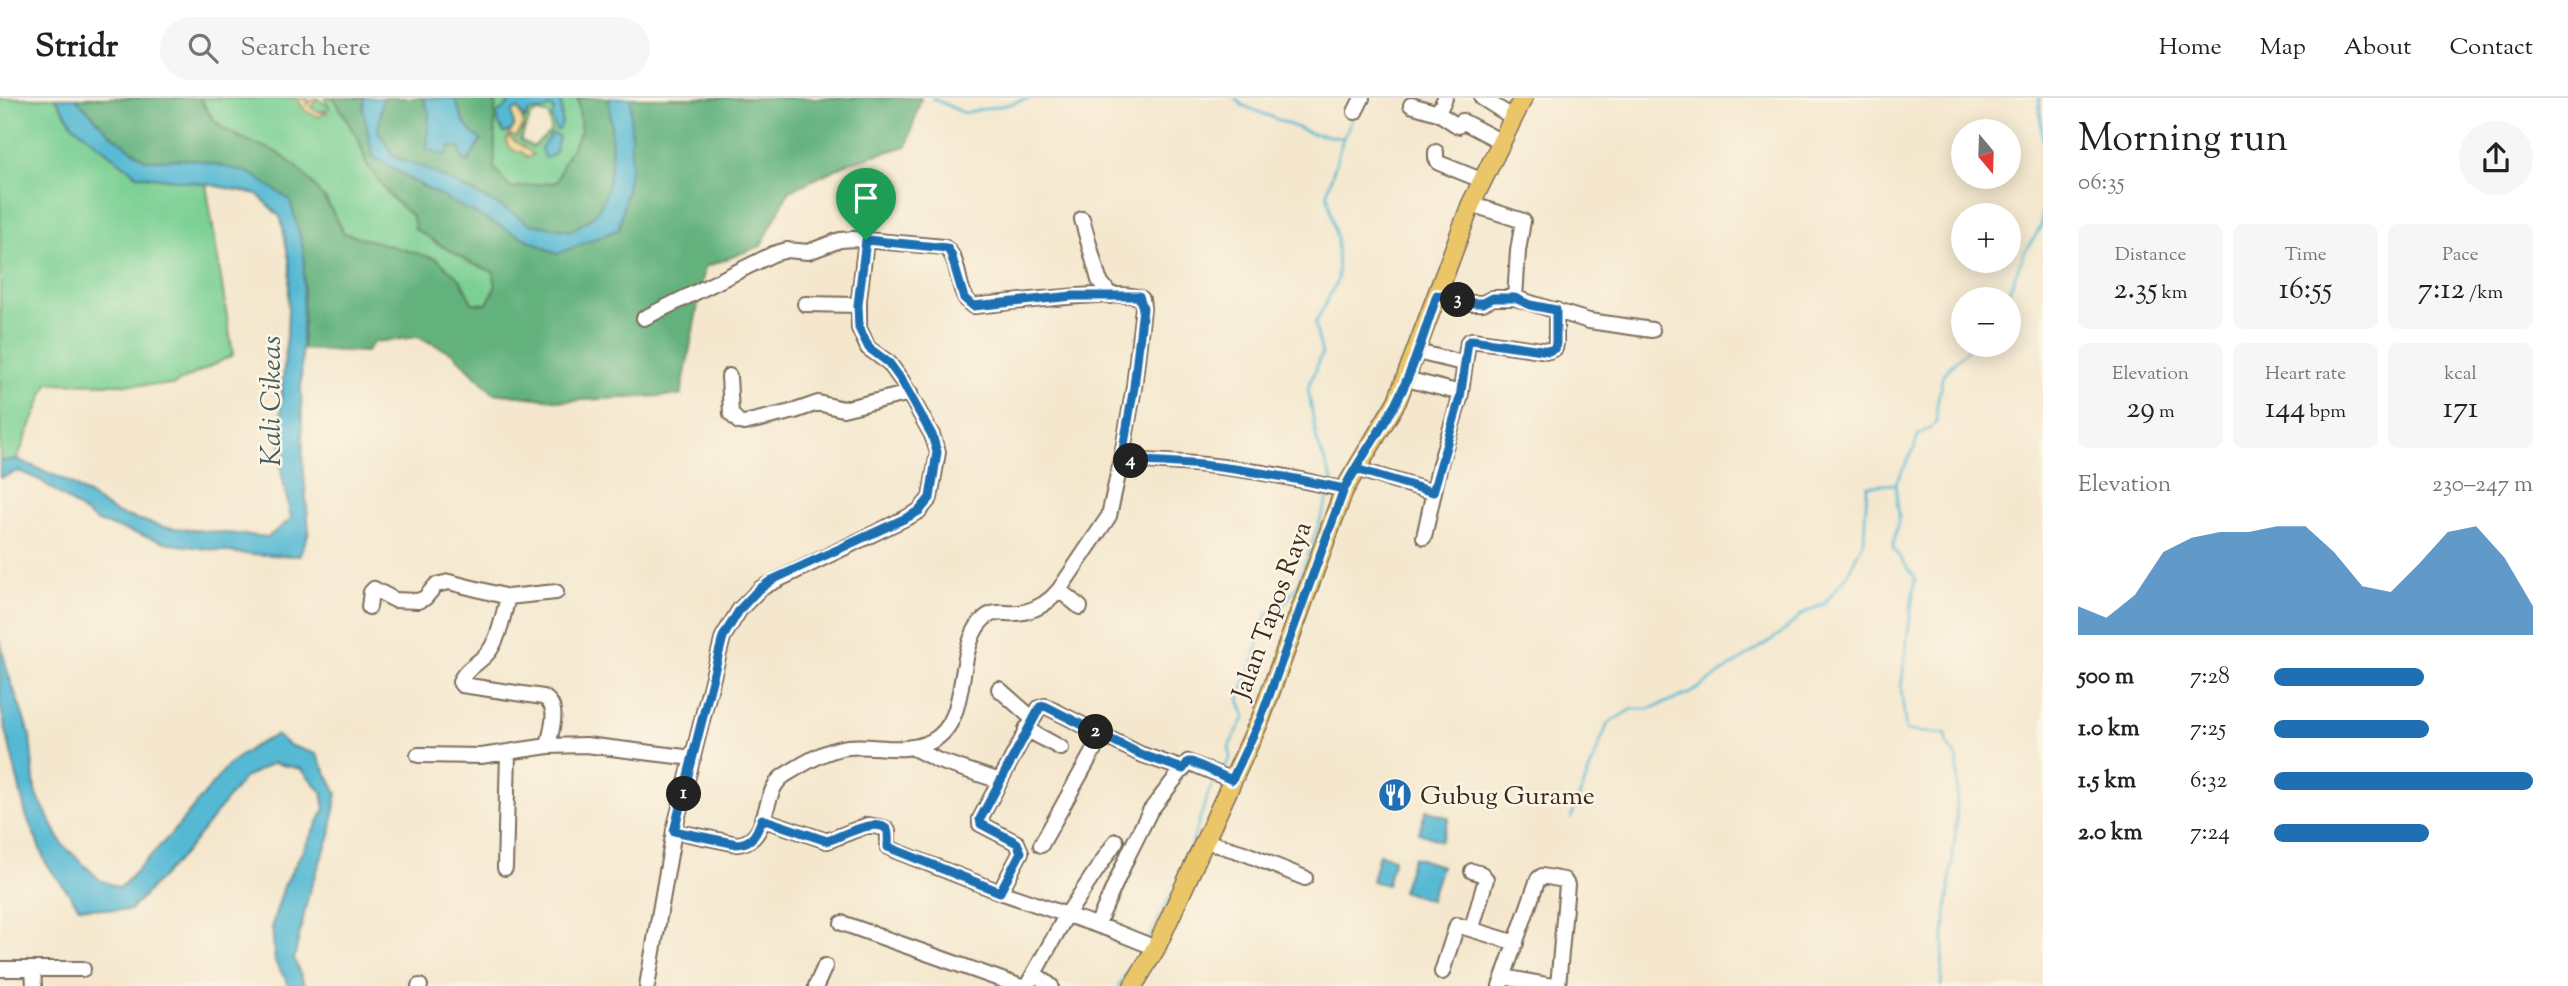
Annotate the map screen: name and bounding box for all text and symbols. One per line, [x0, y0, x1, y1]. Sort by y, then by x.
search box [160, 17, 650, 80]
text: Stridr [35, 24, 118, 72]
icon: search [184, 29, 222, 67]
text: Search here [240, 30, 371, 67]
text: Home [2159, 31, 2222, 65]
text: Map [2260, 31, 2306, 65]
text: About [2344, 31, 2411, 65]
text: Contact [2449, 31, 2533, 65]
text: Morning run [2078, 114, 2288, 168]
north arrow [1951, 119, 2021, 189]
map controls [1951, 119, 2021, 357]
button: share [2459, 121, 2533, 195]
text: 06:35 [2078, 167, 2125, 200]
pin [836, 168, 896, 240]
icon: arrive [847, 179, 885, 217]
button: + [1951, 203, 2021, 273]
text: Distance [2115, 242, 2186, 269]
text: Time [2284, 242, 2327, 269]
text: Pace [2442, 242, 2479, 269]
text: 2.35 [2113, 269, 2157, 312]
text: 16:55 [2279, 269, 2332, 312]
text: 7:12 [2418, 269, 2465, 312]
text: km [2157, 280, 2188, 307]
text: /km [2465, 280, 2503, 307]
pin: 3 [1440, 282, 1476, 318]
text: 3 [1454, 286, 1461, 313]
button: − [1951, 287, 2021, 357]
water label: Kali Cikeas [253, 336, 293, 466]
text: Elevation [2112, 361, 2189, 388]
text: Heart rate [2265, 361, 2346, 388]
text: kcal [2444, 361, 2477, 388]
text: 29 [2126, 388, 2155, 431]
text: 144 [2265, 388, 2305, 431]
text: 171 [2443, 388, 2478, 431]
text: m [2155, 399, 2175, 426]
text: bpm [2305, 399, 2346, 426]
pin: 4 [1114, 444, 1148, 478]
text: 4 [1126, 447, 1135, 474]
text: Elevation [2078, 469, 2171, 502]
text: 230–247 m [2432, 469, 2533, 502]
street label: Jalan Tapos Raya [1223, 517, 1323, 707]
text: 500 m [2078, 661, 2134, 694]
text: 7:28 [2190, 661, 2230, 694]
text: 1.0 km [2078, 713, 2140, 746]
text: 7:25 [2190, 713, 2226, 746]
pin: 2 [1078, 714, 1114, 750]
text: 2 [1091, 718, 1100, 745]
text: 1.5 km [2078, 765, 2136, 798]
text: 6:32 [2190, 765, 2227, 798]
pin: 1 [666, 776, 702, 812]
restaurant icon: Gubug Gurame [1376, 776, 1414, 814]
place label: Gubug Gurame [1420, 779, 1595, 816]
text: 1 [680, 780, 687, 807]
text: 2.0 km [2078, 817, 2143, 850]
text: 7:24 [2190, 817, 2230, 850]

